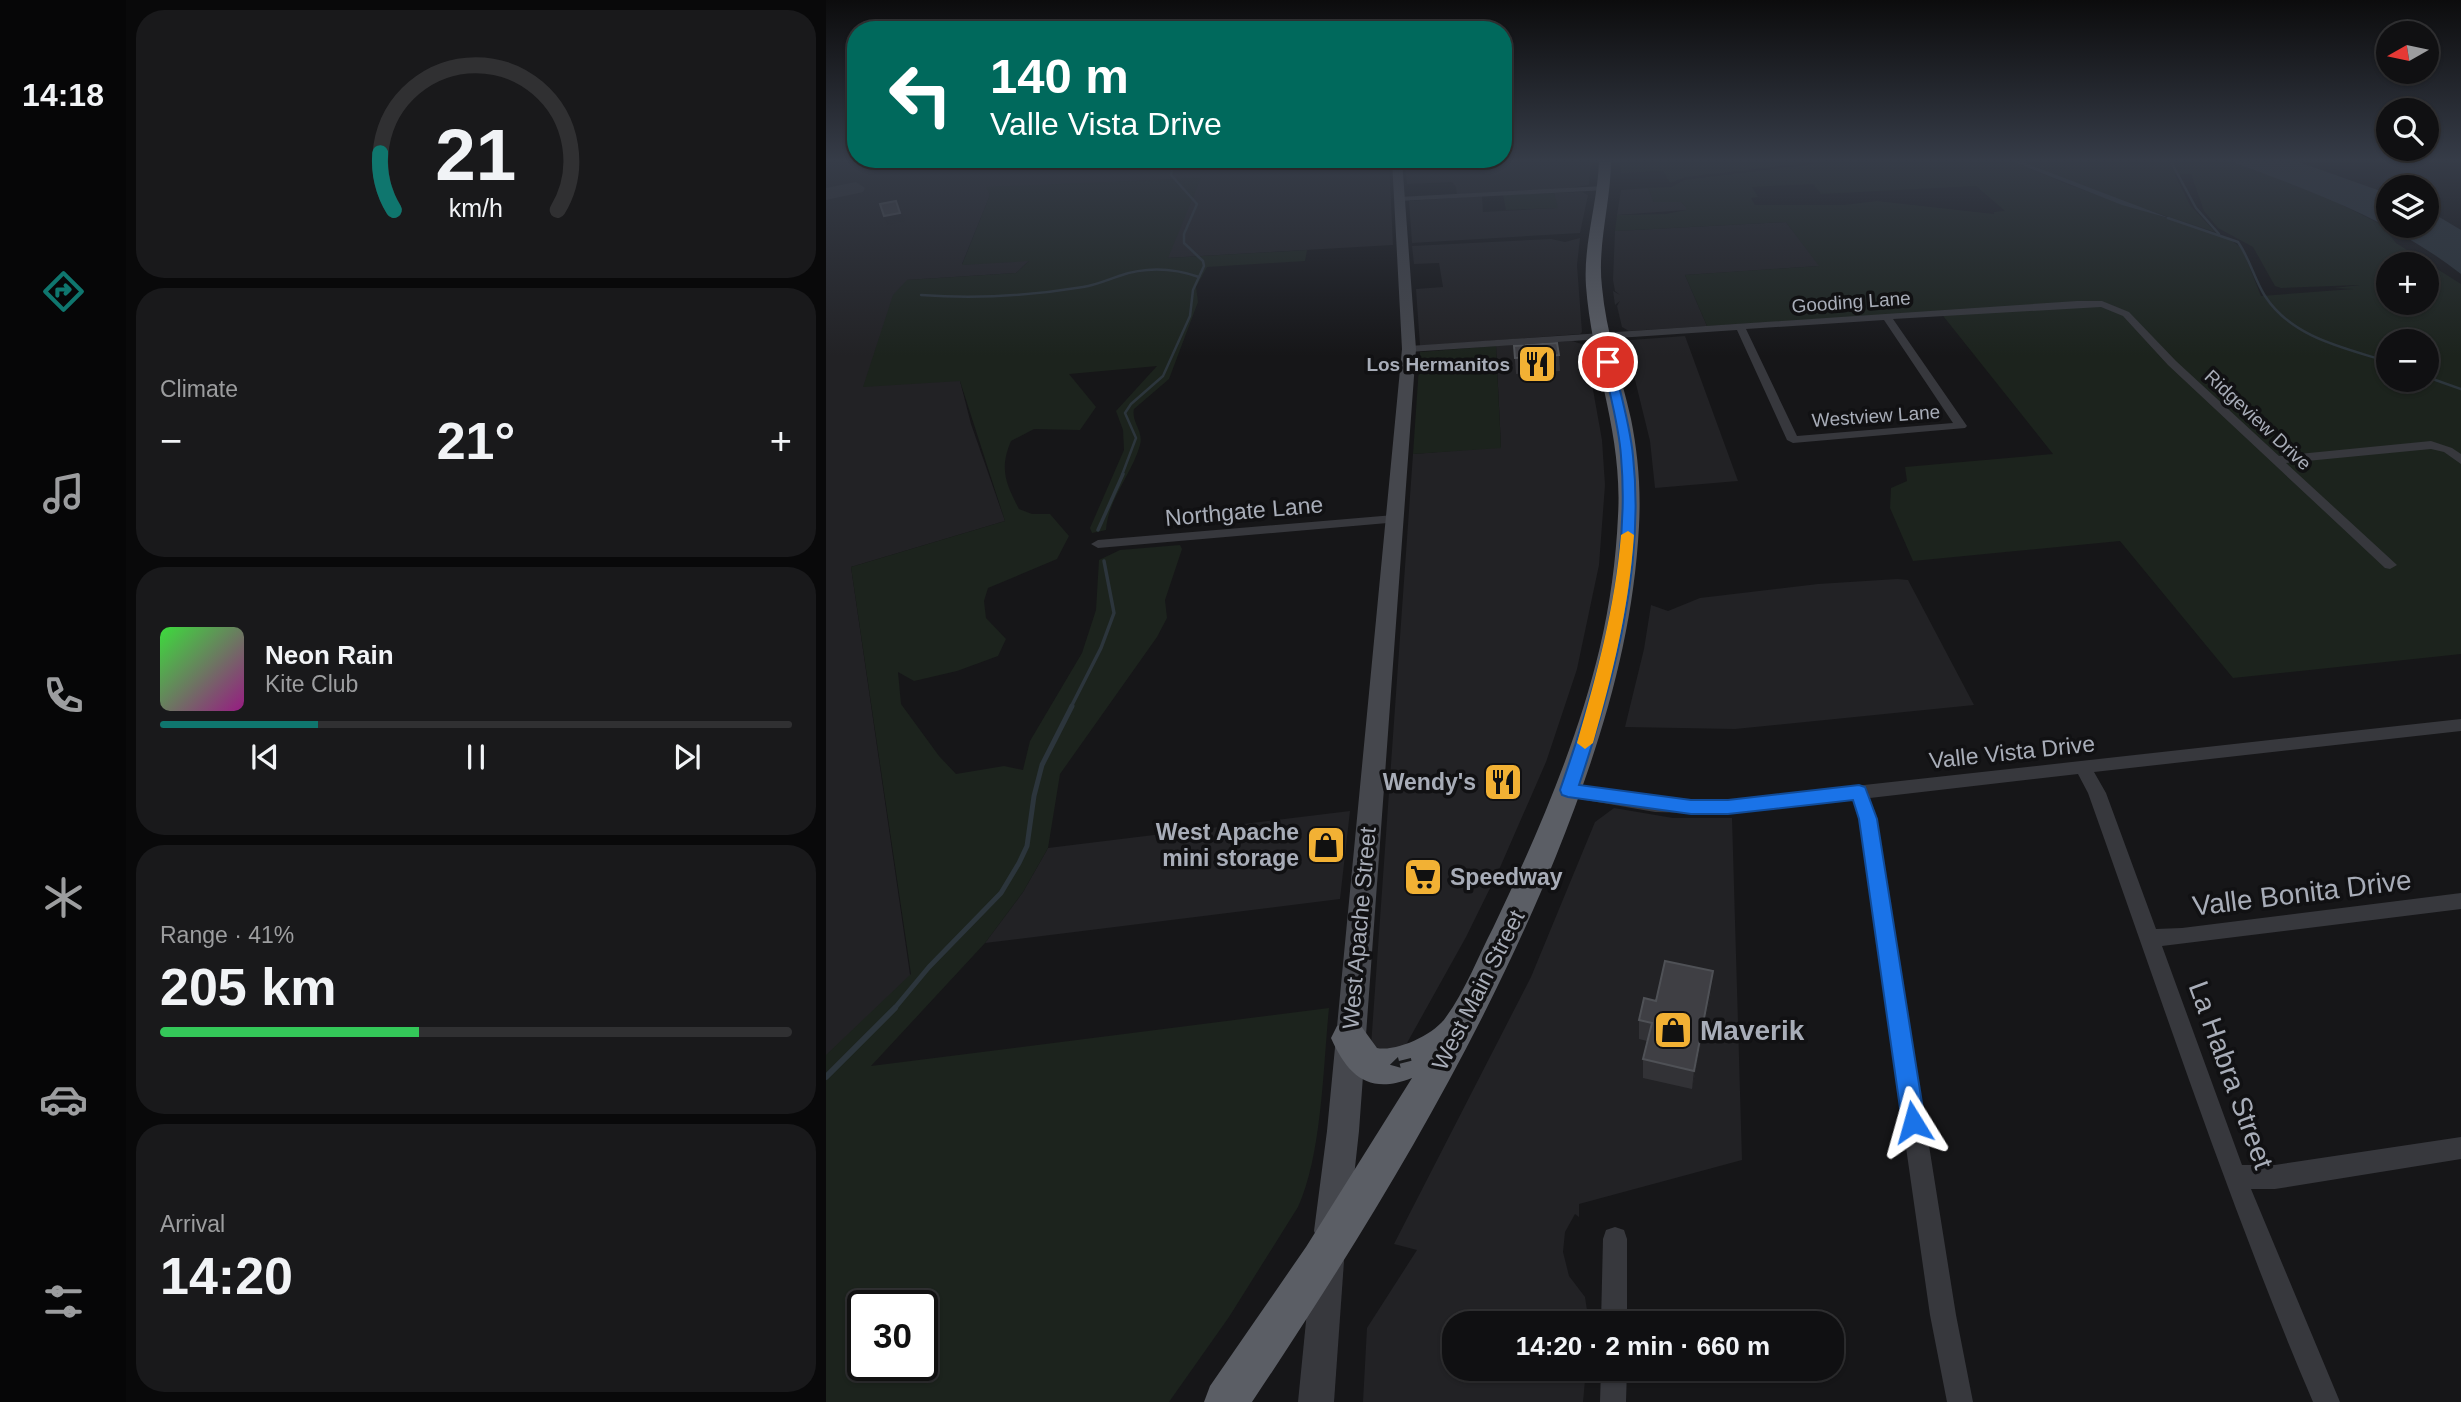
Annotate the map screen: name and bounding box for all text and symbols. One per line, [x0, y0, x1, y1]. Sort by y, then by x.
north arrow [2376, 21, 2440, 84]
map controls [2376, 21, 2439, 392]
icon: left [875, 49, 966, 140]
text: 140 m [990, 49, 1129, 103]
text: 14:18 [22, 77, 104, 113]
button: search [2376, 98, 2439, 161]
text: Valle Vista Drive [990, 106, 1222, 142]
text: 21 [436, 115, 516, 196]
button: layers [2376, 175, 2439, 238]
text: km/h [449, 194, 503, 222]
button: + [2376, 252, 2439, 315]
icon: directions [39, 267, 88, 316]
street label: Gooding Lane [1791, 287, 1911, 317]
button: − [2376, 329, 2439, 392]
pin [1578, 332, 1638, 392]
restaurant icon: Los Hermanitos [1516, 343, 1558, 385]
icon: arrive [1589, 343, 1627, 381]
place label: Los Hermanitos [1366, 354, 1510, 375]
street label: Ridgeview Drive [2201, 366, 2315, 474]
text: Climate [160, 376, 238, 402]
street label: Westview Lane [1811, 401, 1941, 431]
text: 21° [437, 412, 515, 470]
text: − [160, 420, 182, 462]
text: + [770, 420, 792, 462]
icon: music [39, 469, 88, 518]
street label: Northgate Lane [1164, 491, 1324, 531]
text: Neon Rain [265, 640, 394, 670]
icon: phone [39, 671, 88, 720]
text: Kite Club [265, 671, 358, 697]
street label: Valle Vista Drive [1928, 730, 2096, 774]
icon: previous [246, 738, 284, 776]
icon: pause [457, 738, 495, 776]
icon: next [668, 738, 706, 776]
restaurant icon: Wendy's [1482, 761, 1524, 803]
place label: Wendy's [1383, 769, 1476, 795]
place label: West Apache mini storage [1156, 819, 1299, 871]
shop icon: West Apache mini storage [1305, 824, 1347, 866]
street label: West Apache Street [1337, 825, 1381, 1030]
supermarket icon: Speedway [1402, 856, 1444, 898]
place label: Speedway [1450, 864, 1563, 890]
street label: Valle Bonita Drive [2191, 864, 2413, 922]
icon: climate [39, 873, 88, 922]
street label: West Main Street [1426, 905, 1530, 1074]
text: Range · 41% [160, 922, 294, 948]
text: 205 km [160, 958, 336, 1016]
street label: La Habra Street [2183, 977, 2279, 1173]
shop icon: Maverik [1652, 1009, 1694, 1051]
place label: Maverik [1700, 1015, 1805, 1046]
one-way arrow [1390, 1057, 1412, 1068]
icon: car [39, 1075, 88, 1124]
position arrow [1876, 1085, 1950, 1159]
text: Arrival [160, 1211, 225, 1237]
text: 14:20 [160, 1247, 293, 1305]
icon: filters [39, 1277, 88, 1326]
speed limit sign: 30 [847, 1290, 938, 1381]
text: 14:20 · 2 min · 660 m [1516, 1331, 1770, 1361]

